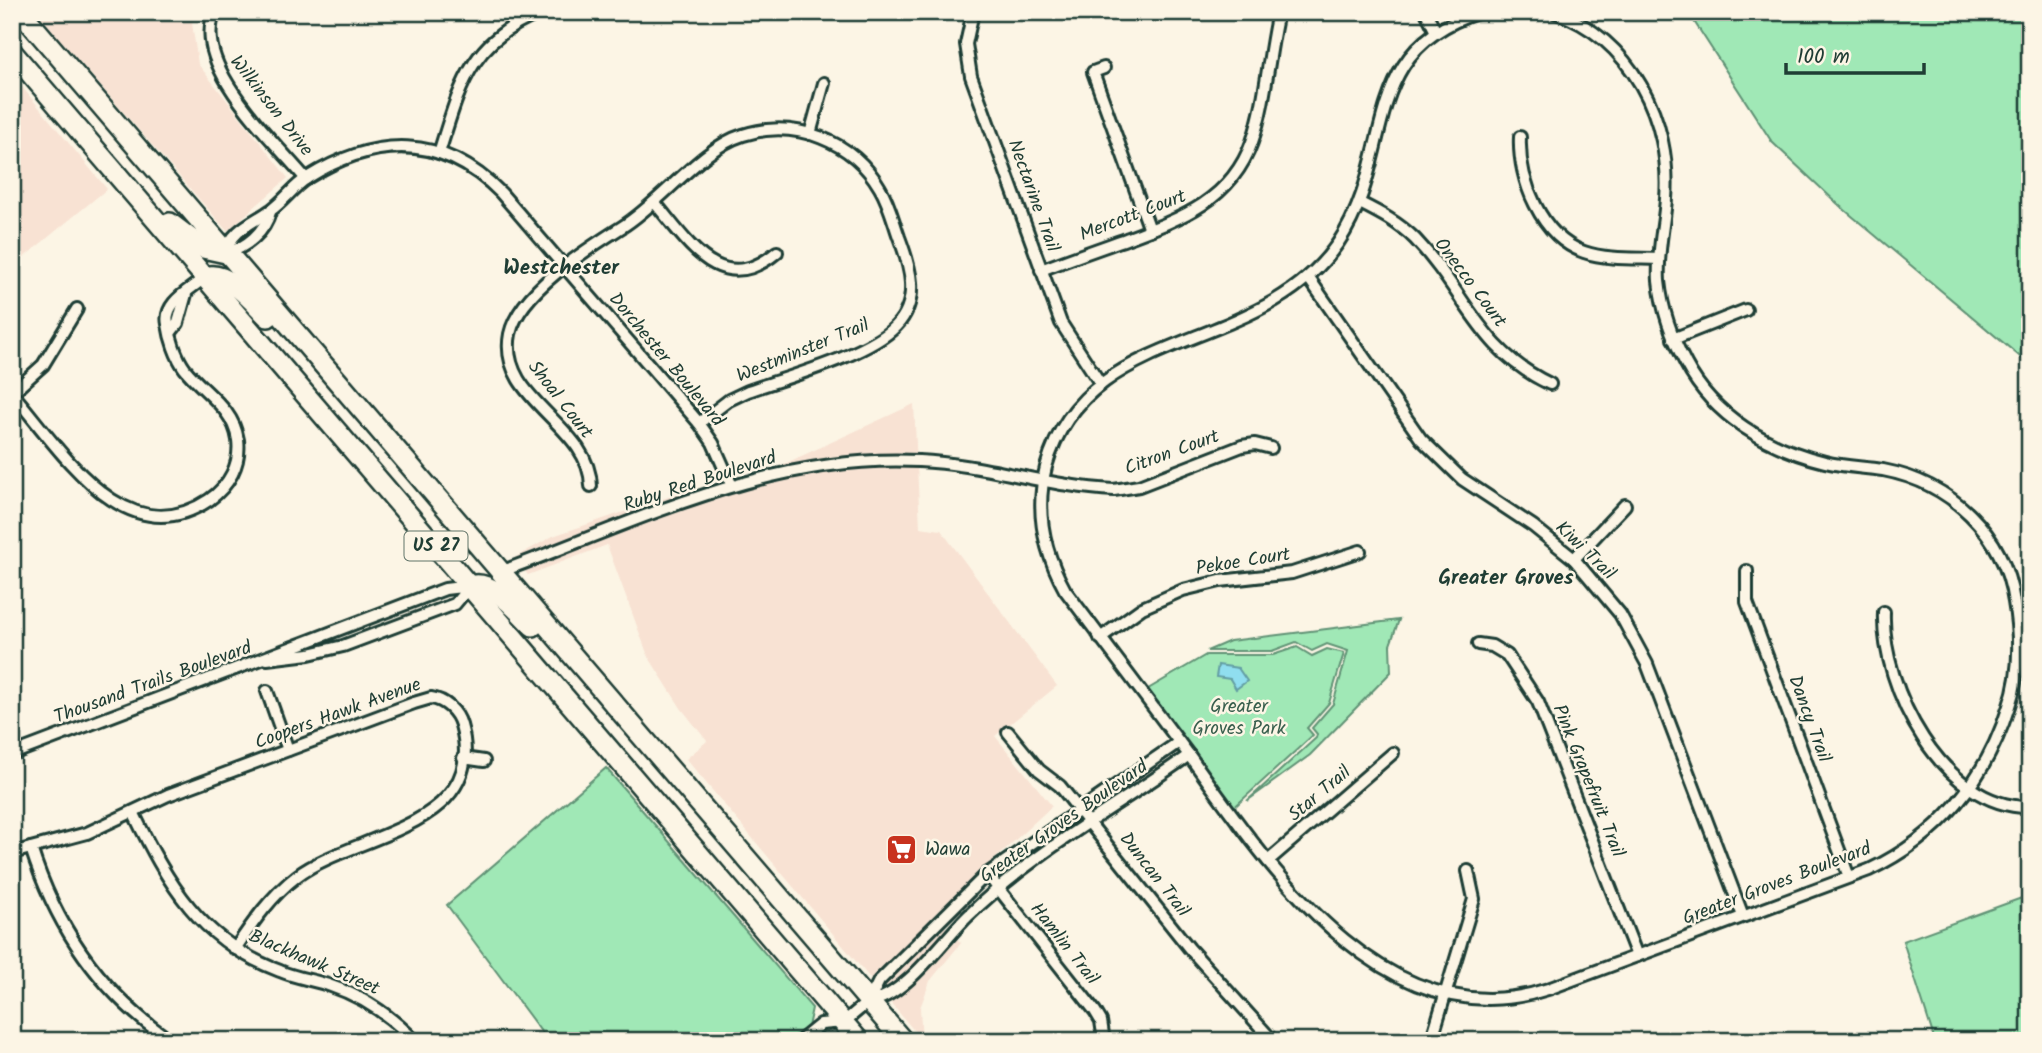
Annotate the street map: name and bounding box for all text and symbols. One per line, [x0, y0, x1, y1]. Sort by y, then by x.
scale bar [1786, 32, 1925, 76]
text: 100 m [1797, 41, 1850, 74]
street label: Wilkinson Drive [222, 49, 321, 164]
street label: Nectarine Trail [999, 136, 1067, 257]
street label: Mercott Court [1075, 182, 1191, 250]
street label: Onecco Court [1426, 232, 1514, 335]
district label: Westchester [503, 252, 620, 285]
street label: Dorchester Boulevard [601, 286, 732, 434]
street label: Westminster Trail [732, 311, 874, 391]
street label: Shoal Court [520, 354, 601, 446]
street label: Citron Court [1121, 422, 1224, 484]
street label: Ruby Red Boulevard [620, 443, 781, 521]
street label: Kiwi Trail [1548, 514, 1623, 588]
road number: US 27 [404, 532, 467, 560]
street label: Pekoe Court [1194, 540, 1293, 584]
district label: Greater Groves [1438, 562, 1574, 595]
street label: Thousand Trails Boulevard [50, 633, 256, 733]
street label: Coopers Hawk Avenue [251, 670, 426, 758]
street label: Dancy Trail [1779, 671, 1839, 767]
park label: Greater Groves Park [1192, 692, 1286, 744]
street label: Pink Grapefruit Trail [1544, 700, 1632, 862]
street label: Greater Groves Boulevard [974, 752, 1155, 892]
street label: Star Trail [1282, 758, 1359, 830]
street label: Duncan Trail [1111, 826, 1197, 924]
supermarket icon: Wawa [885, 833, 919, 867]
street label: Greater Groves Boulevard [1678, 834, 1876, 934]
place label: Wawa [925, 835, 970, 865]
street label: Hamlin Trail [1022, 896, 1106, 992]
street label: Blackhawk Street [244, 922, 385, 1004]

